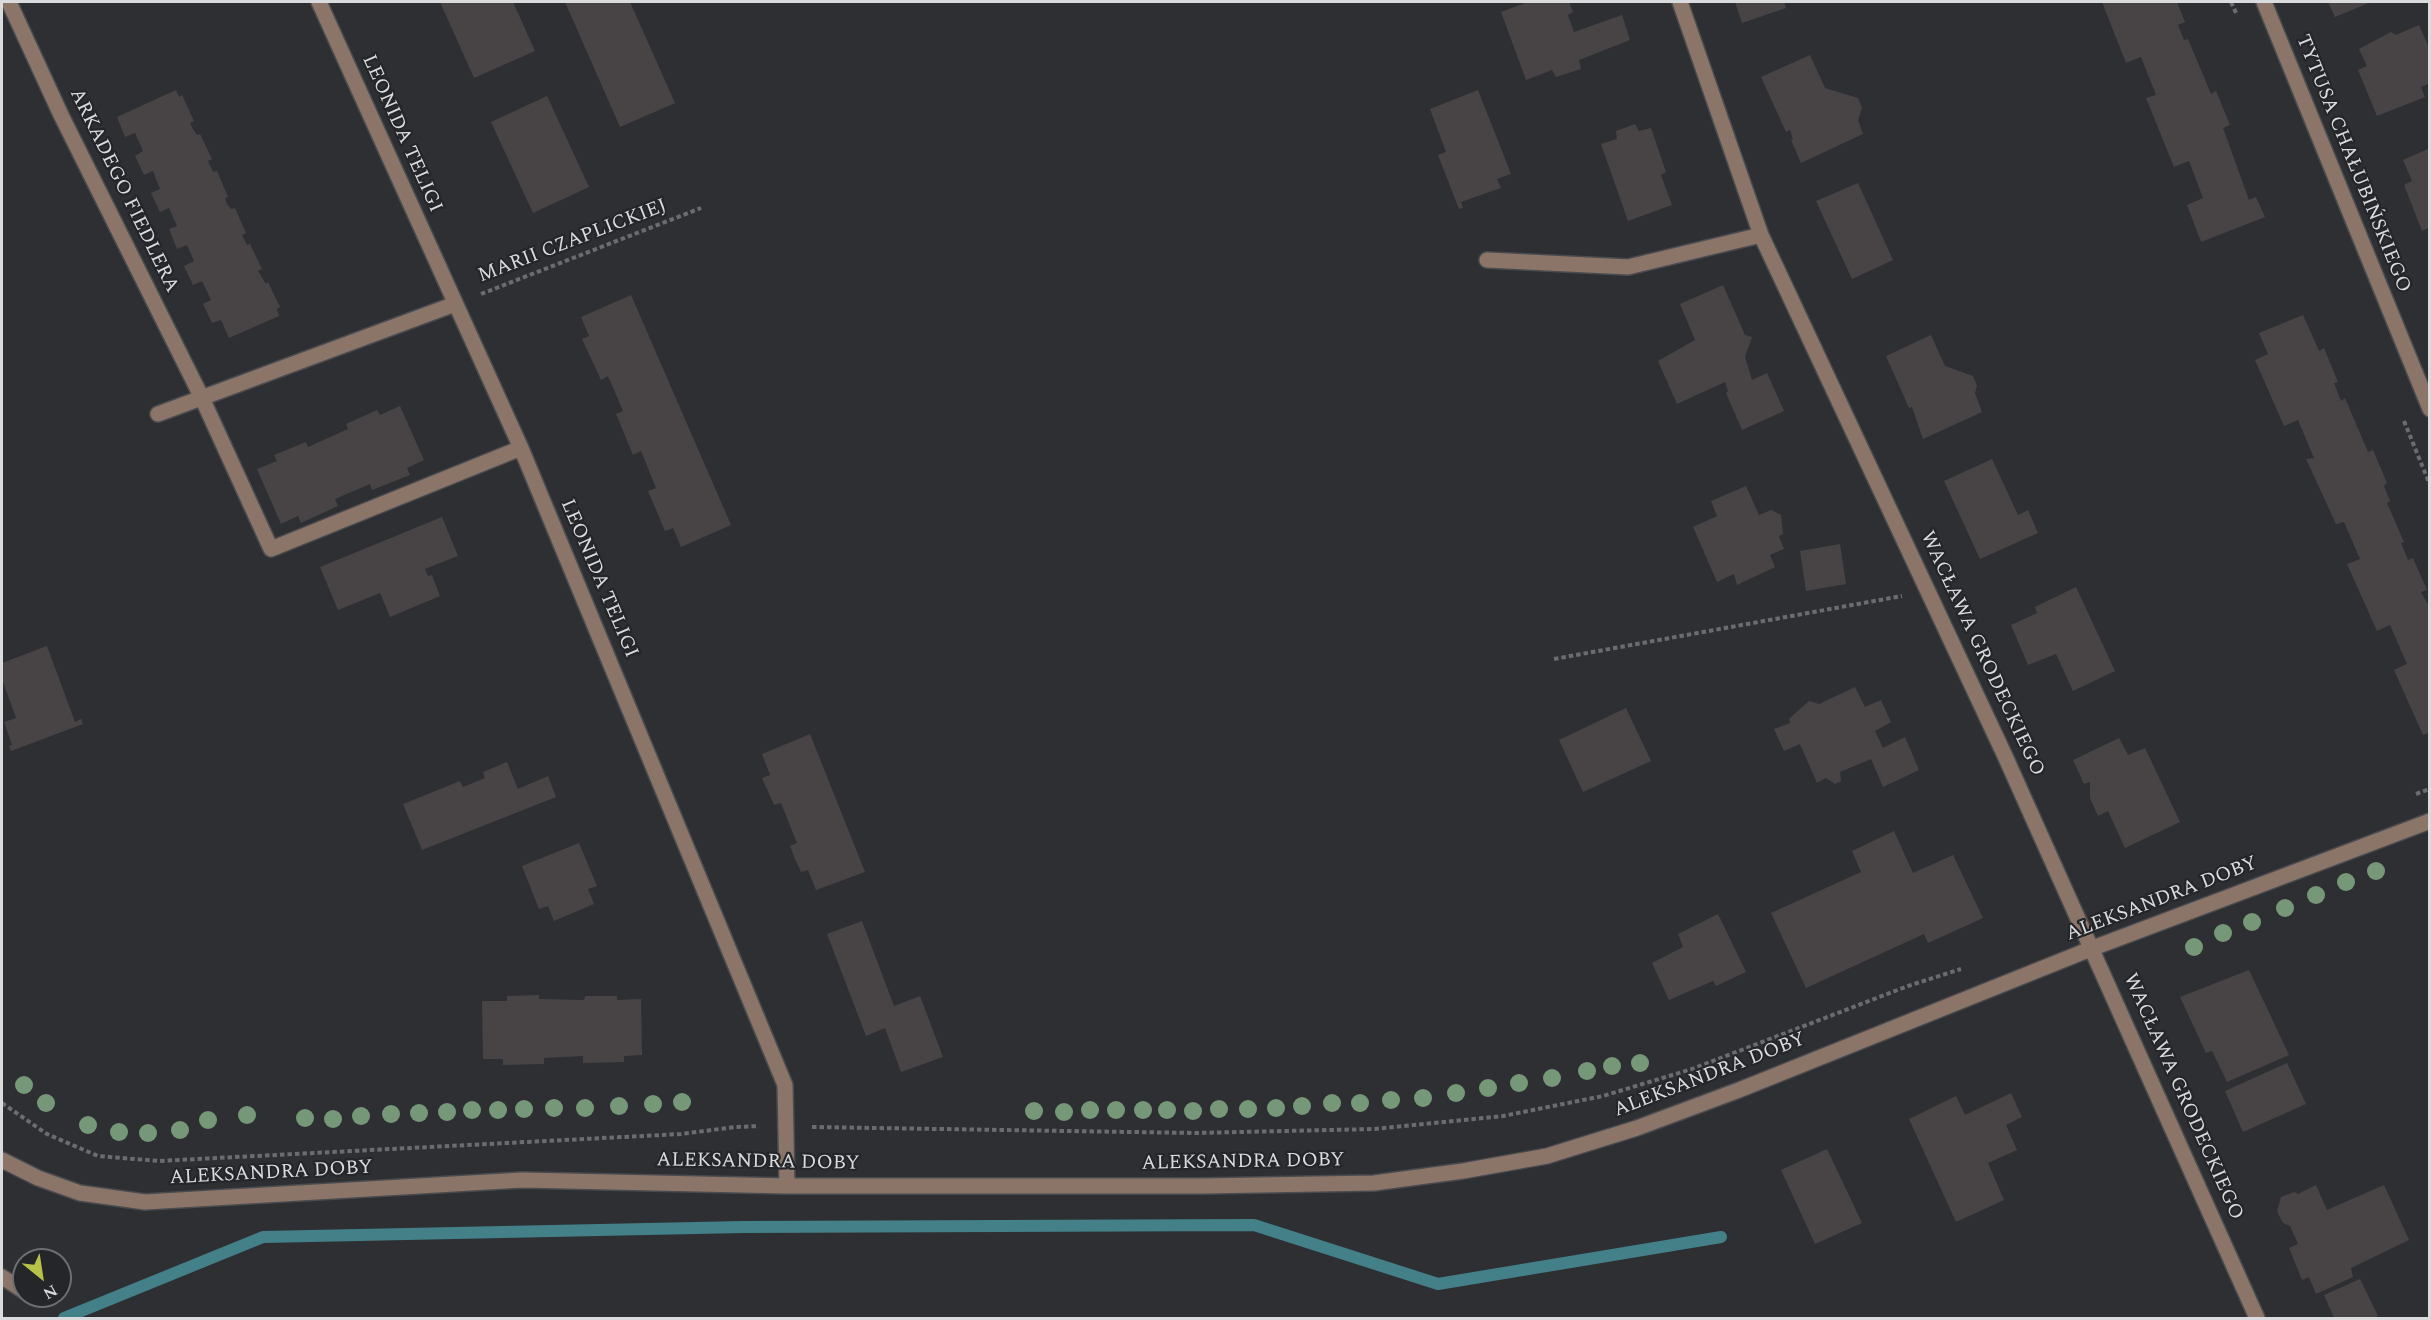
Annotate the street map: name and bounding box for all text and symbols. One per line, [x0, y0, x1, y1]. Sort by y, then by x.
street label: TYTUSA CHAŁUBIŃSKIEGO [2289, 31, 2415, 297]
street label: LEONIDA TELIGI [355, 51, 447, 217]
street label: ARKADEGO FIEDLERA [63, 85, 183, 297]
street label: MARII CZAPLICKIEJ [475, 195, 671, 289]
street label: LEONIDA TELIGI [554, 496, 642, 662]
street label: WACŁAWA GRODECKIEGO [1914, 528, 2048, 780]
street label: ALEKSANDRA DOBY [2063, 852, 2261, 948]
street label: WACŁAWA GRODECKIEGO [2117, 970, 2247, 1224]
street label: ALEKSANDRA DOBY [1611, 1028, 1809, 1124]
street label: ALEKSANDRA DOBY [656, 1149, 860, 1177]
street label: ALEKSANDRA DOBY [1141, 1149, 1345, 1177]
street label: ALEKSANDRA DOBY [169, 1157, 373, 1191]
north arrow [12, 1248, 72, 1308]
text: N [38, 1278, 62, 1306]

